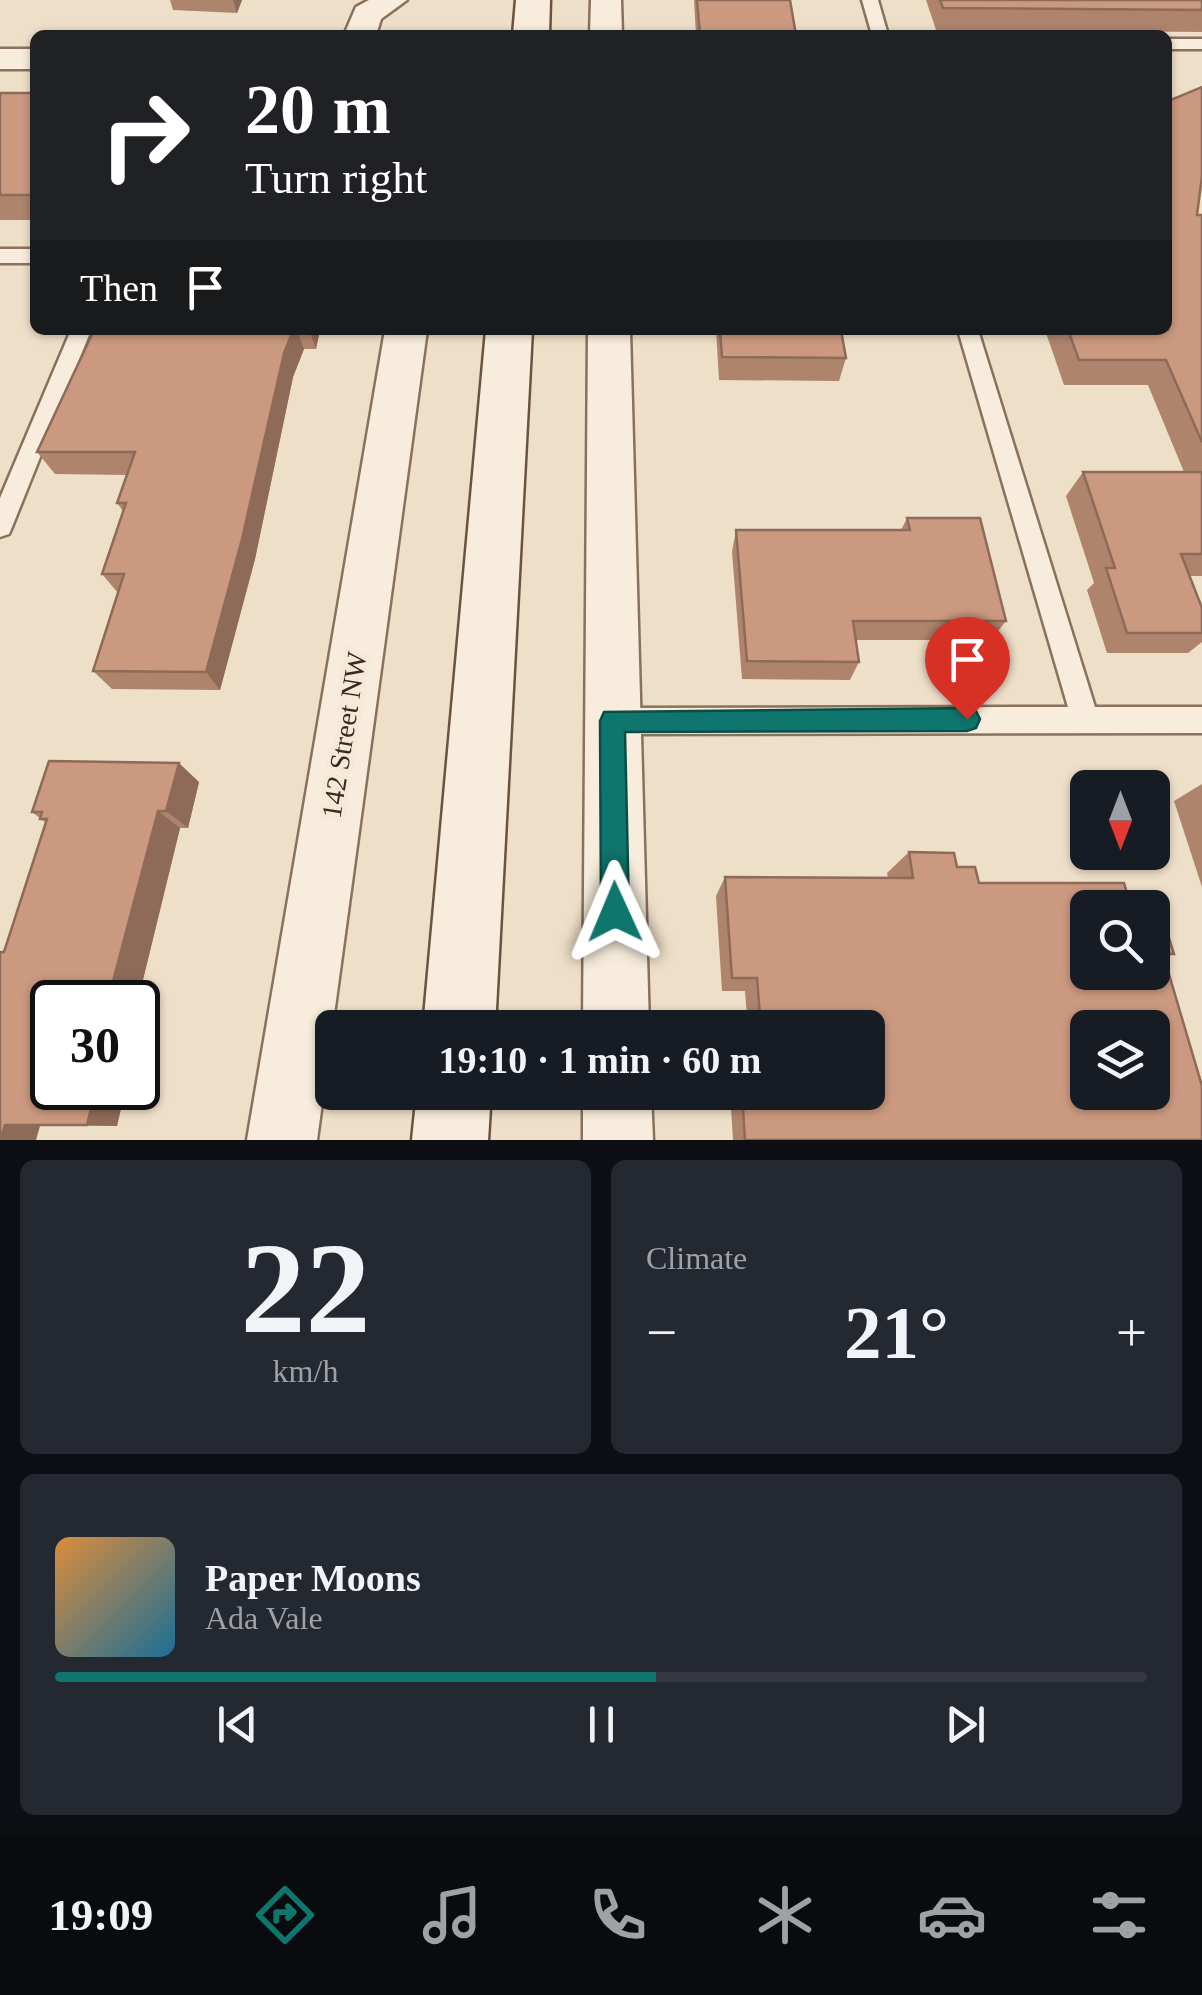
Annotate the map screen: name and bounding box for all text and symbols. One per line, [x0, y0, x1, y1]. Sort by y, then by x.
icon: right [80, 70, 210, 200]
text: 20 m [245, 71, 391, 148]
text: Turn right [245, 153, 427, 203]
icon: arrive [178, 260, 233, 315]
text: Then [80, 267, 158, 309]
pin [925, 617, 1010, 720]
icon: arrive [940, 632, 995, 687]
street label: 142 Street NW [316, 649, 373, 820]
north arrow [1070, 770, 1170, 870]
map controls [1070, 770, 1170, 1110]
position arrow [563, 860, 667, 964]
button: search [1070, 890, 1170, 990]
speed limit sign: 30 [30, 980, 160, 1110]
button: layers [1070, 1010, 1170, 1110]
text: 19:10 · 1 min · 60 m [439, 1039, 762, 1081]
text: 22 [241, 1216, 371, 1360]
text: Climate [646, 1240, 747, 1276]
text: 21° [844, 1291, 949, 1374]
text: − [646, 1302, 677, 1363]
text: + [1116, 1302, 1147, 1363]
text: km/h [273, 1353, 338, 1389]
text: Paper Moons [205, 1557, 421, 1599]
text: Ada Vale [205, 1600, 323, 1636]
icon: previous [210, 1697, 265, 1752]
icon: pause [574, 1697, 629, 1752]
icon: next [938, 1697, 993, 1752]
icon: directions [250, 1880, 320, 1950]
icon: music [417, 1880, 487, 1950]
icon: phone [583, 1880, 653, 1950]
icon: climate [750, 1880, 820, 1950]
icon: car [917, 1880, 987, 1950]
icon: filters [1084, 1880, 1154, 1950]
text: 19:09 [48, 1890, 153, 1940]

